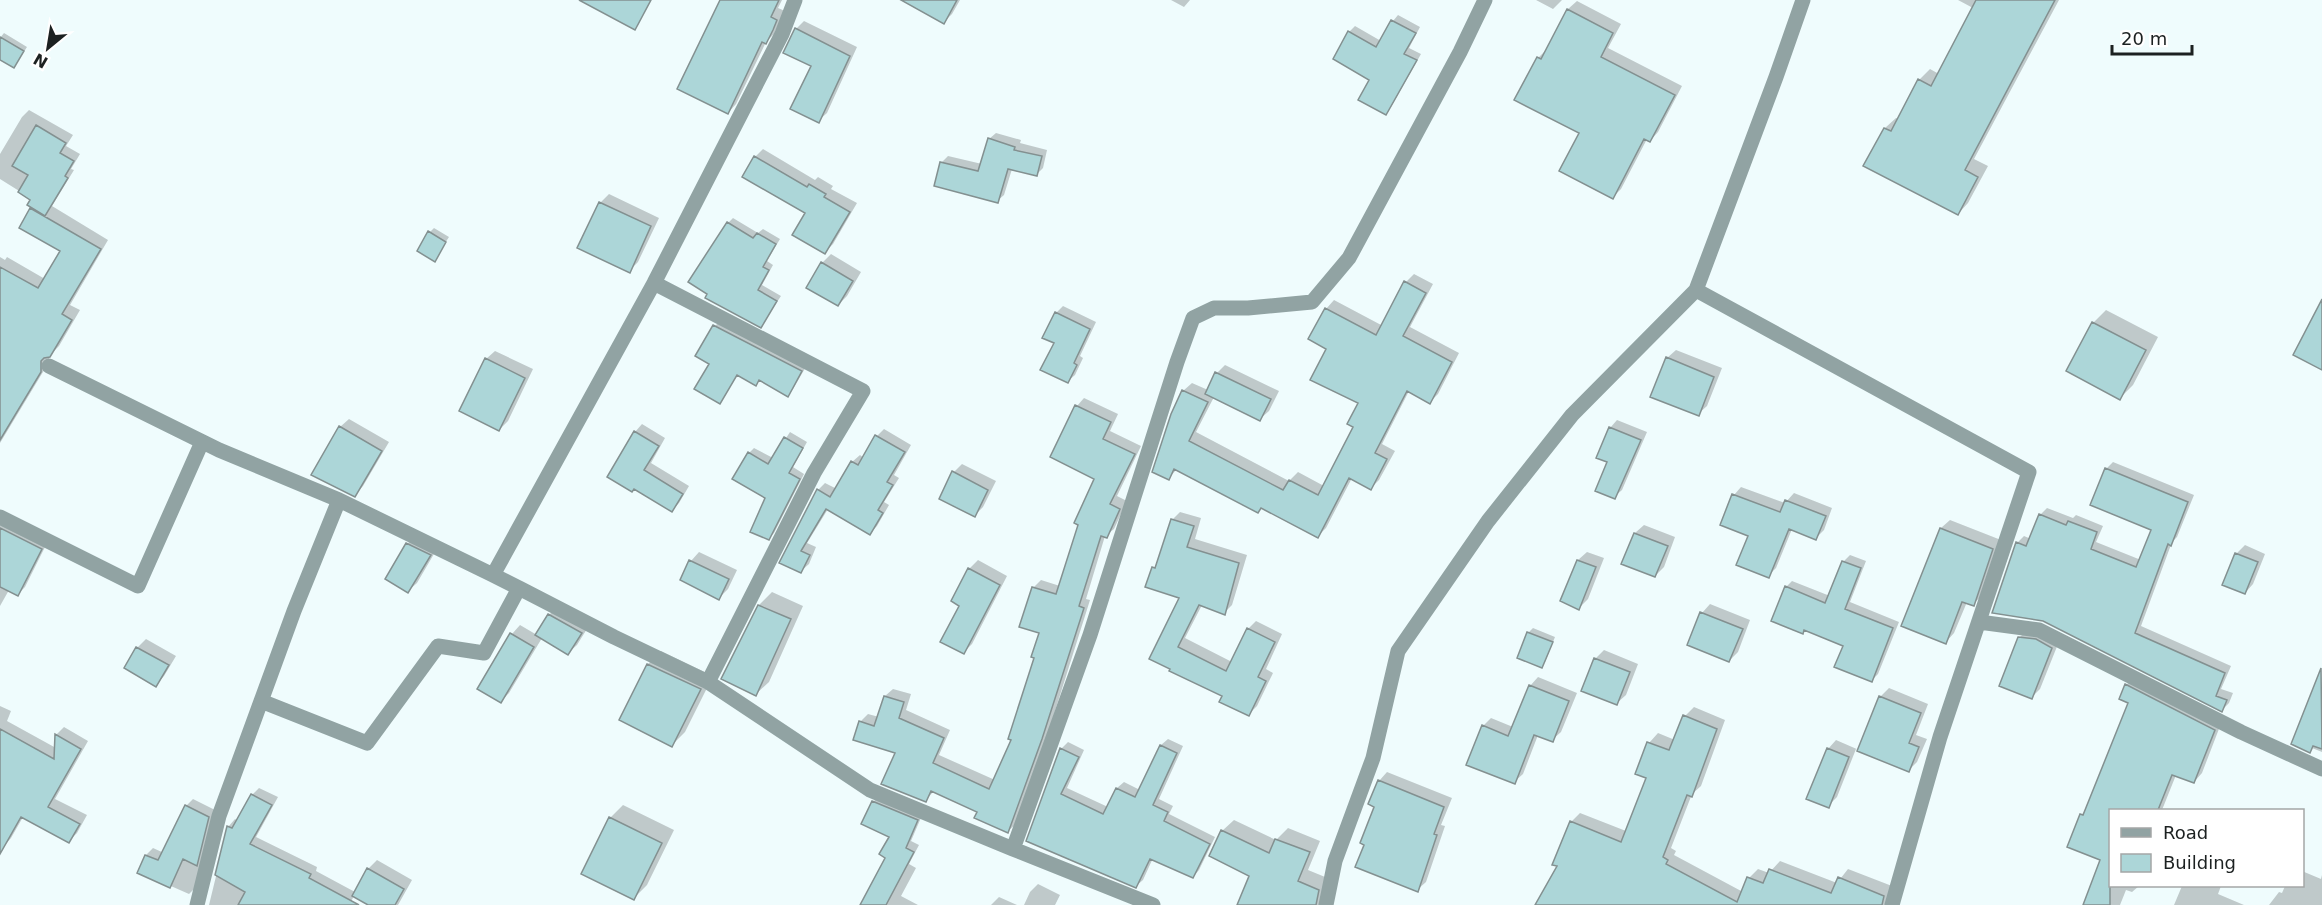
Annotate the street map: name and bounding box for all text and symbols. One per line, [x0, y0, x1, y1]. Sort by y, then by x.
north arrow [18, 18, 78, 78]
scale bar [2112, 18, 2192, 56]
text: 20 m [2121, 28, 2167, 49]
text: N [30, 49, 51, 72]
legend [2109, 809, 2304, 887]
text: Road [2163, 822, 2208, 843]
text: Building [2163, 852, 2236, 873]

